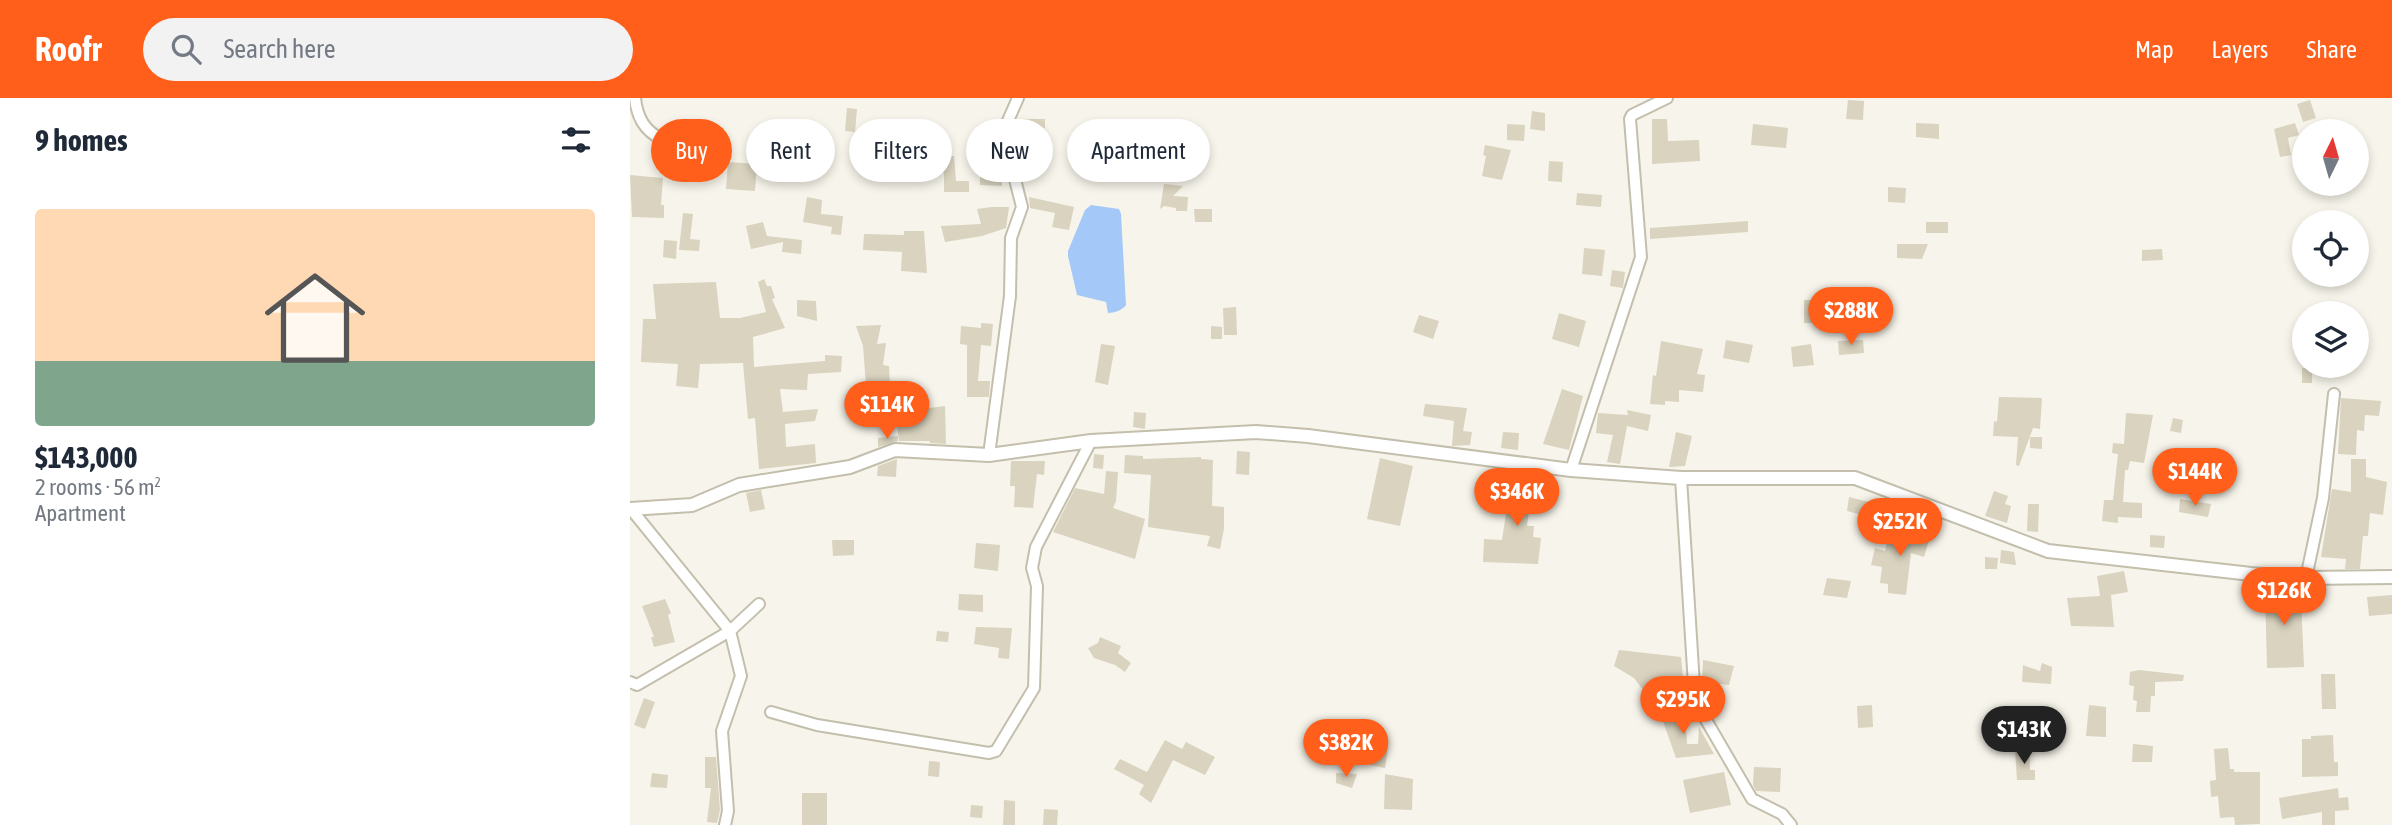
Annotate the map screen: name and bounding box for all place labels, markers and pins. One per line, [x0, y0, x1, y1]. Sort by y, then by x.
pin: $288K [1802, 288, 1900, 347]
pin: $114K [838, 382, 936, 441]
pin: $144K [2146, 448, 2244, 508]
pin: $346K [1468, 468, 1566, 528]
pin: $252K [1851, 498, 1949, 558]
pin: $126K [2235, 568, 2333, 627]
pin: $295K [1634, 676, 1732, 736]
pin: $143K [1975, 706, 2073, 766]
pin: $382K [1297, 720, 1395, 779]

